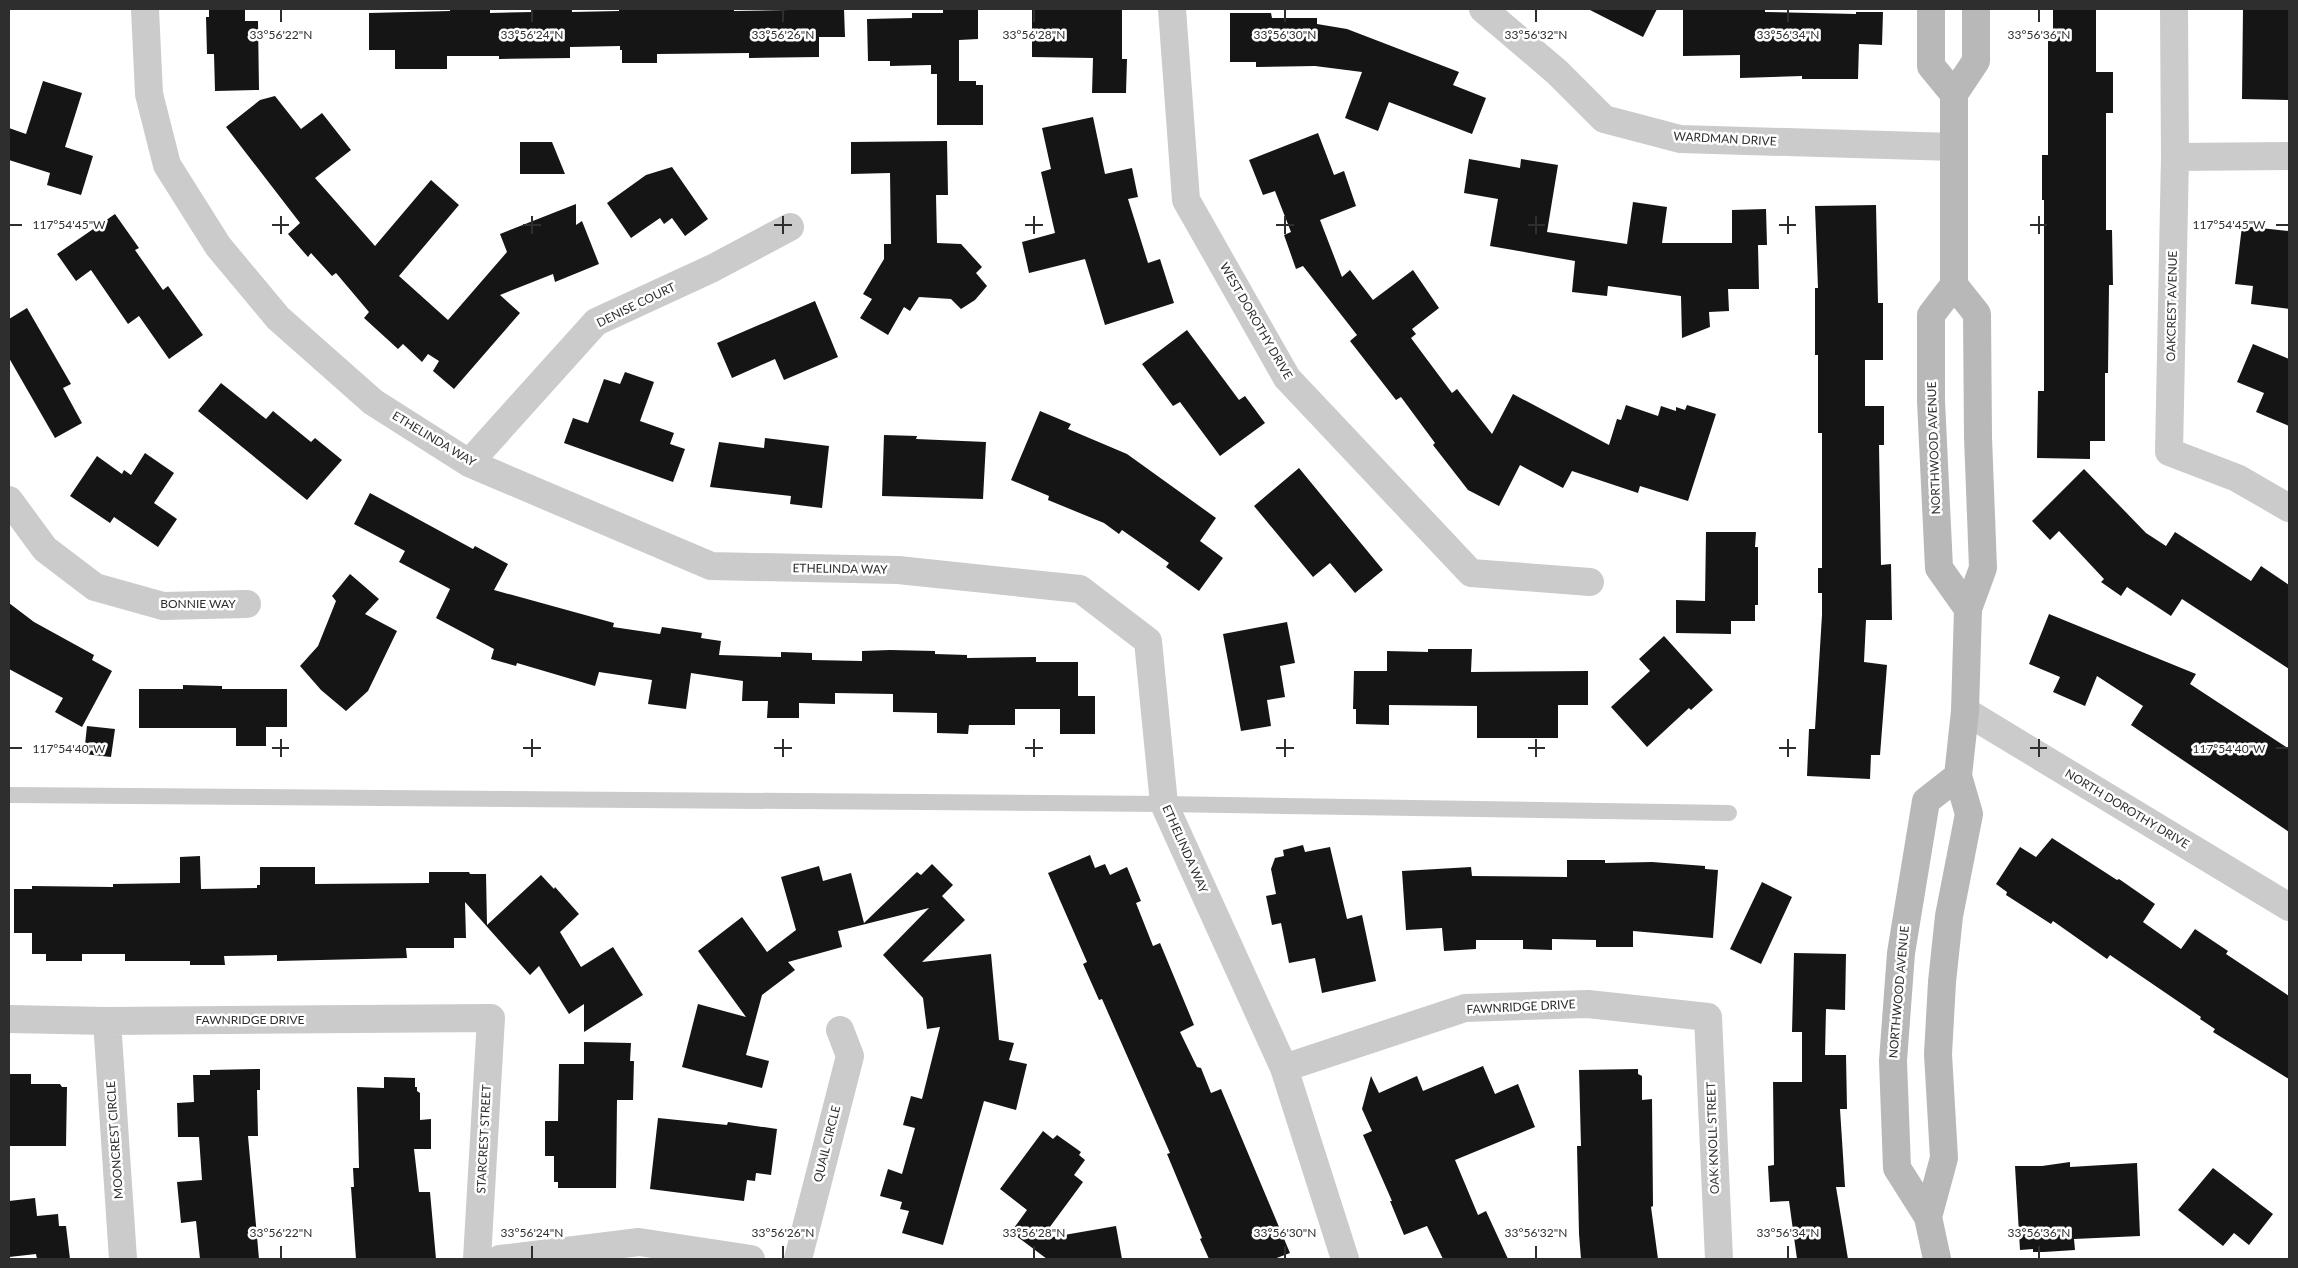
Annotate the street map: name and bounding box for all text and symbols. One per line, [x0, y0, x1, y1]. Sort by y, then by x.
text: 33°56'22"N [250, 27, 312, 42]
text: 33°56'24"N [501, 27, 563, 42]
text: 33°56'26"N [752, 27, 814, 42]
text: 33°56'28"N [1003, 27, 1065, 42]
text: 33°56'30"N [1254, 27, 1316, 42]
text: 33°56'32"N [1505, 27, 1567, 42]
text: 33°56'34"N [1757, 27, 1819, 42]
text: 33°56'36"N [2008, 27, 2070, 42]
street label: WARDMAN DRIVE [1673, 128, 1777, 149]
text: 117°54'45"W [32, 217, 106, 232]
text: 117°54'45"W [2192, 217, 2266, 232]
street label: OAKCREST AVENUE [2163, 250, 2180, 361]
street label: WEST DOROTHY DRIVE [1217, 260, 1296, 382]
street label: DENISE COURT [594, 279, 678, 330]
street label: NORTHWOOD AVENUE [1924, 381, 1943, 515]
street label: ETHELINDA WAY [390, 408, 479, 470]
street label: ETHELINDA WAY [792, 560, 888, 577]
street label: BONNIE WAY [160, 596, 236, 611]
text: 117°54'40"W [32, 741, 106, 756]
text: 117°54'40"W [2192, 741, 2266, 756]
street label: NORTH DOROTHY DRIVE [2062, 766, 2192, 852]
street label: ETHELINDA WAY [1159, 802, 1212, 896]
street label: NORTHWOOD AVENUE [1885, 925, 1912, 1059]
street label: FAWNRIDGE DRIVE [1466, 996, 1576, 1017]
street label: FAWNRIDGE DRIVE [195, 1012, 305, 1027]
street label: MOONCREST CIRCLE [103, 1080, 126, 1200]
street label: OAK KNOLL STREET [1703, 1082, 1722, 1194]
street label: STARCREST STREET [473, 1084, 494, 1194]
street label: QUAIL CIRCLE [810, 1104, 843, 1184]
text: 33°56'22"N [250, 1225, 312, 1240]
text: 33°56'24"N [501, 1225, 563, 1240]
text: 33°56'26"N [752, 1225, 814, 1240]
text: 33°56'28"N [1003, 1225, 1065, 1240]
text: 33°56'30"N [1254, 1225, 1316, 1240]
text: 33°56'32"N [1505, 1225, 1567, 1240]
text: 33°56'34"N [1757, 1225, 1819, 1240]
text: 33°56'36"N [2008, 1225, 2070, 1240]

